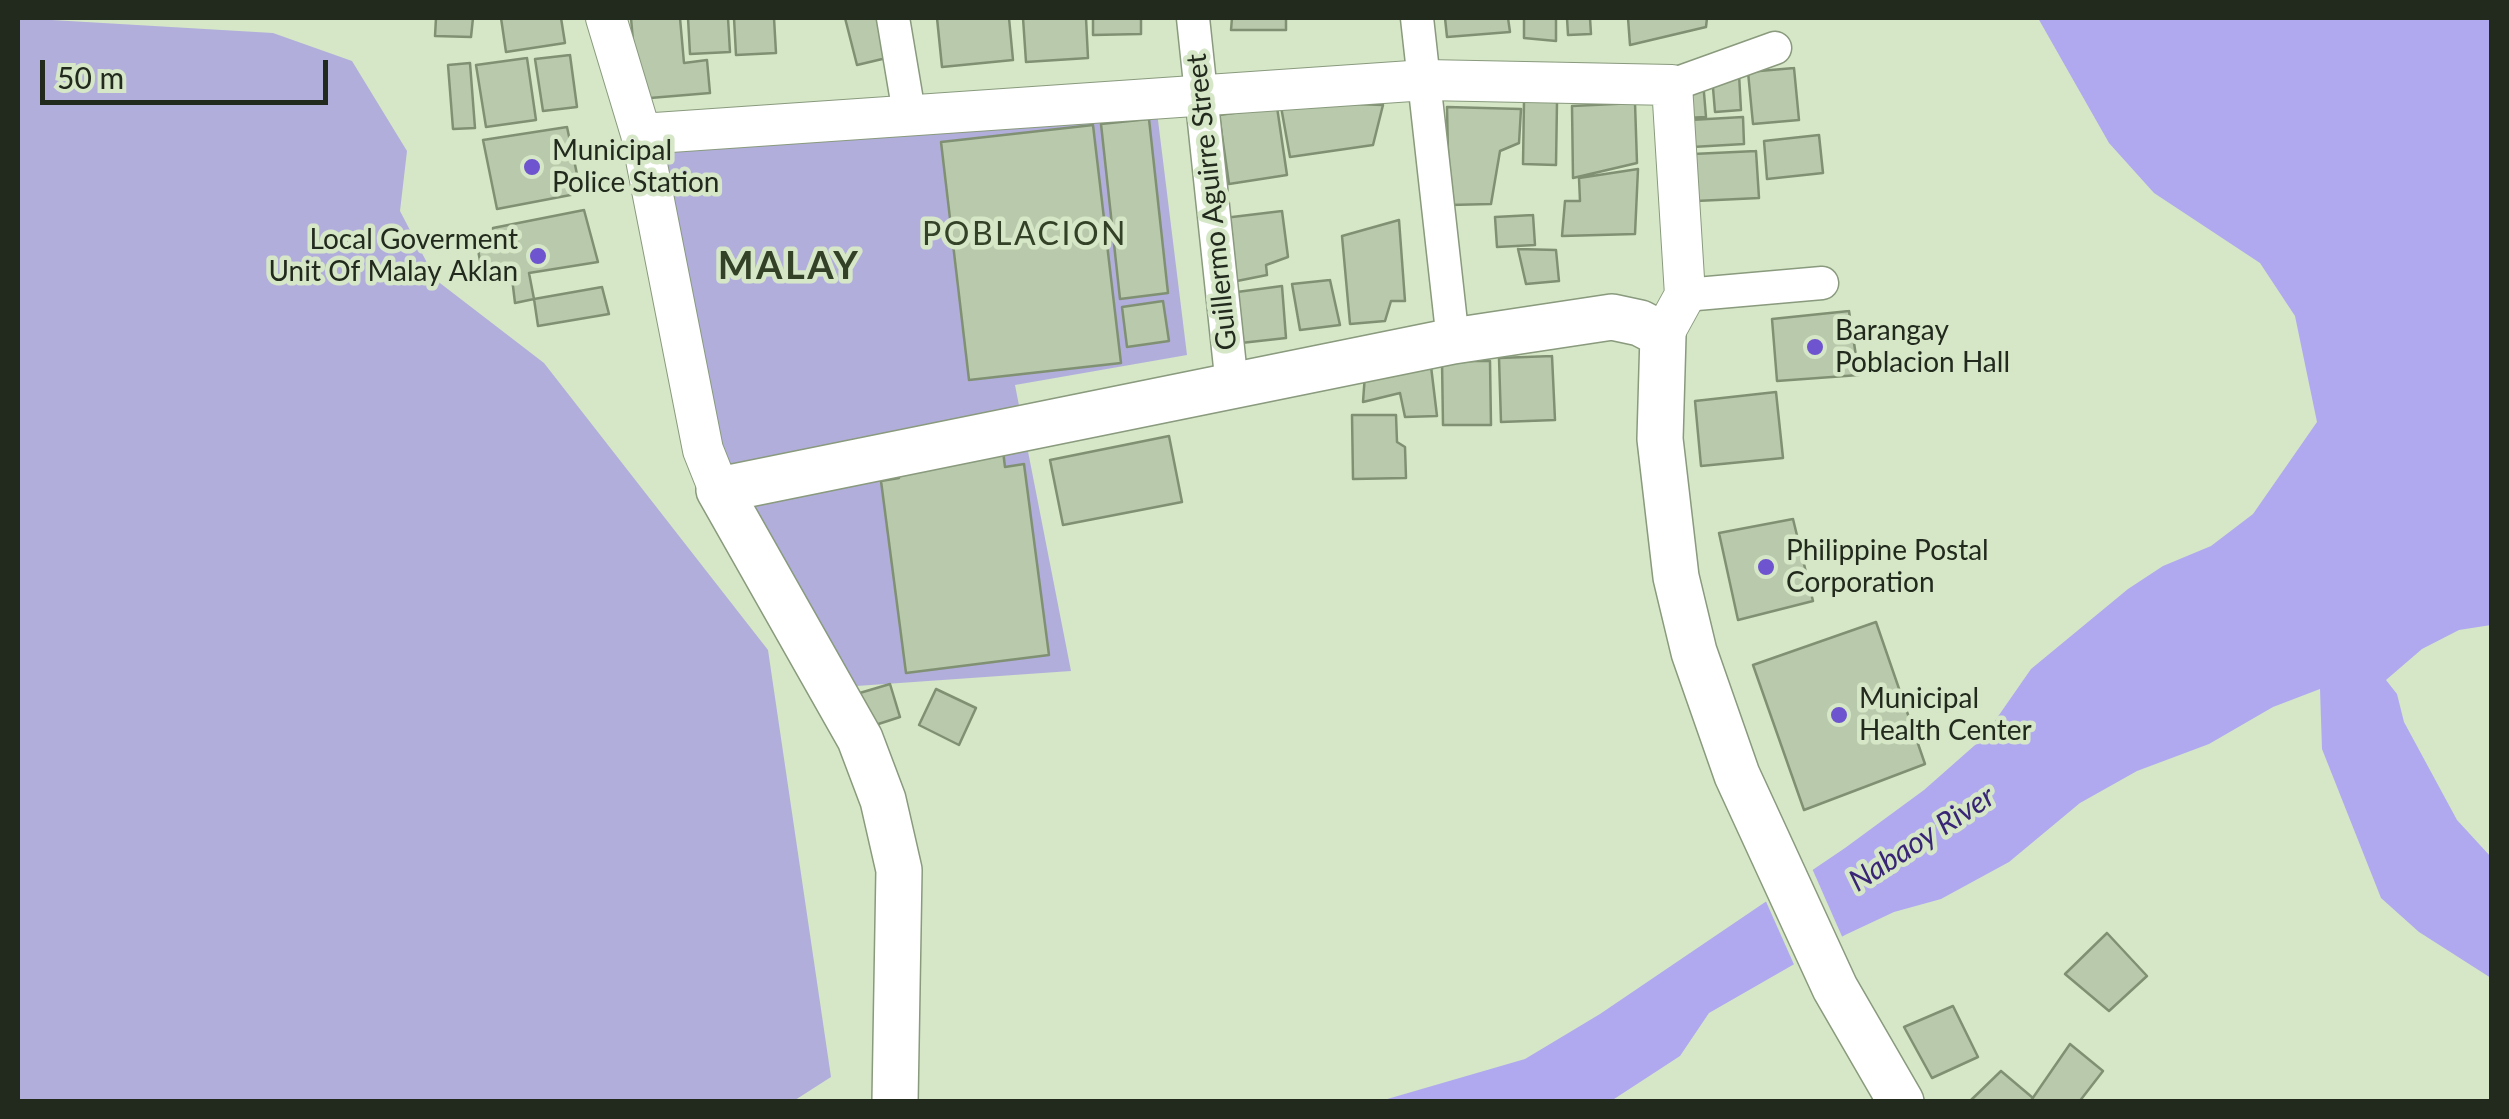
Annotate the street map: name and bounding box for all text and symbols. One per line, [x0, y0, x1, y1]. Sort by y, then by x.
scale bar [45, 40, 332, 102]
street label: Guillermo Aguirre Street [1180, 52, 1244, 352]
text: 50 m [57, 59, 124, 95]
place label: Municipal Police Station [552, 134, 719, 200]
marker: Municipal Police Station [521, 156, 543, 178]
district label: POBLACION [922, 216, 1128, 254]
place label: Local Goverment Unit Of Malay Aklan [268, 223, 518, 289]
district label: MALAY [718, 244, 860, 290]
marker: Local Goverment Unit Of Malay Aklan [527, 245, 549, 267]
place label: Barangay Poblacion Hall [1835, 314, 2010, 380]
marker: Barangay Poblacion Hall [1804, 336, 1826, 358]
place label: Philippine Postal Corporation [1786, 534, 1989, 600]
marker: Philippine Postal Corporation [1755, 556, 1777, 578]
place label: Municipal Health Center [1859, 682, 2032, 748]
marker: Municipal Health Center [1828, 704, 1850, 726]
water label: Nabaoy River [1842, 779, 2002, 899]

